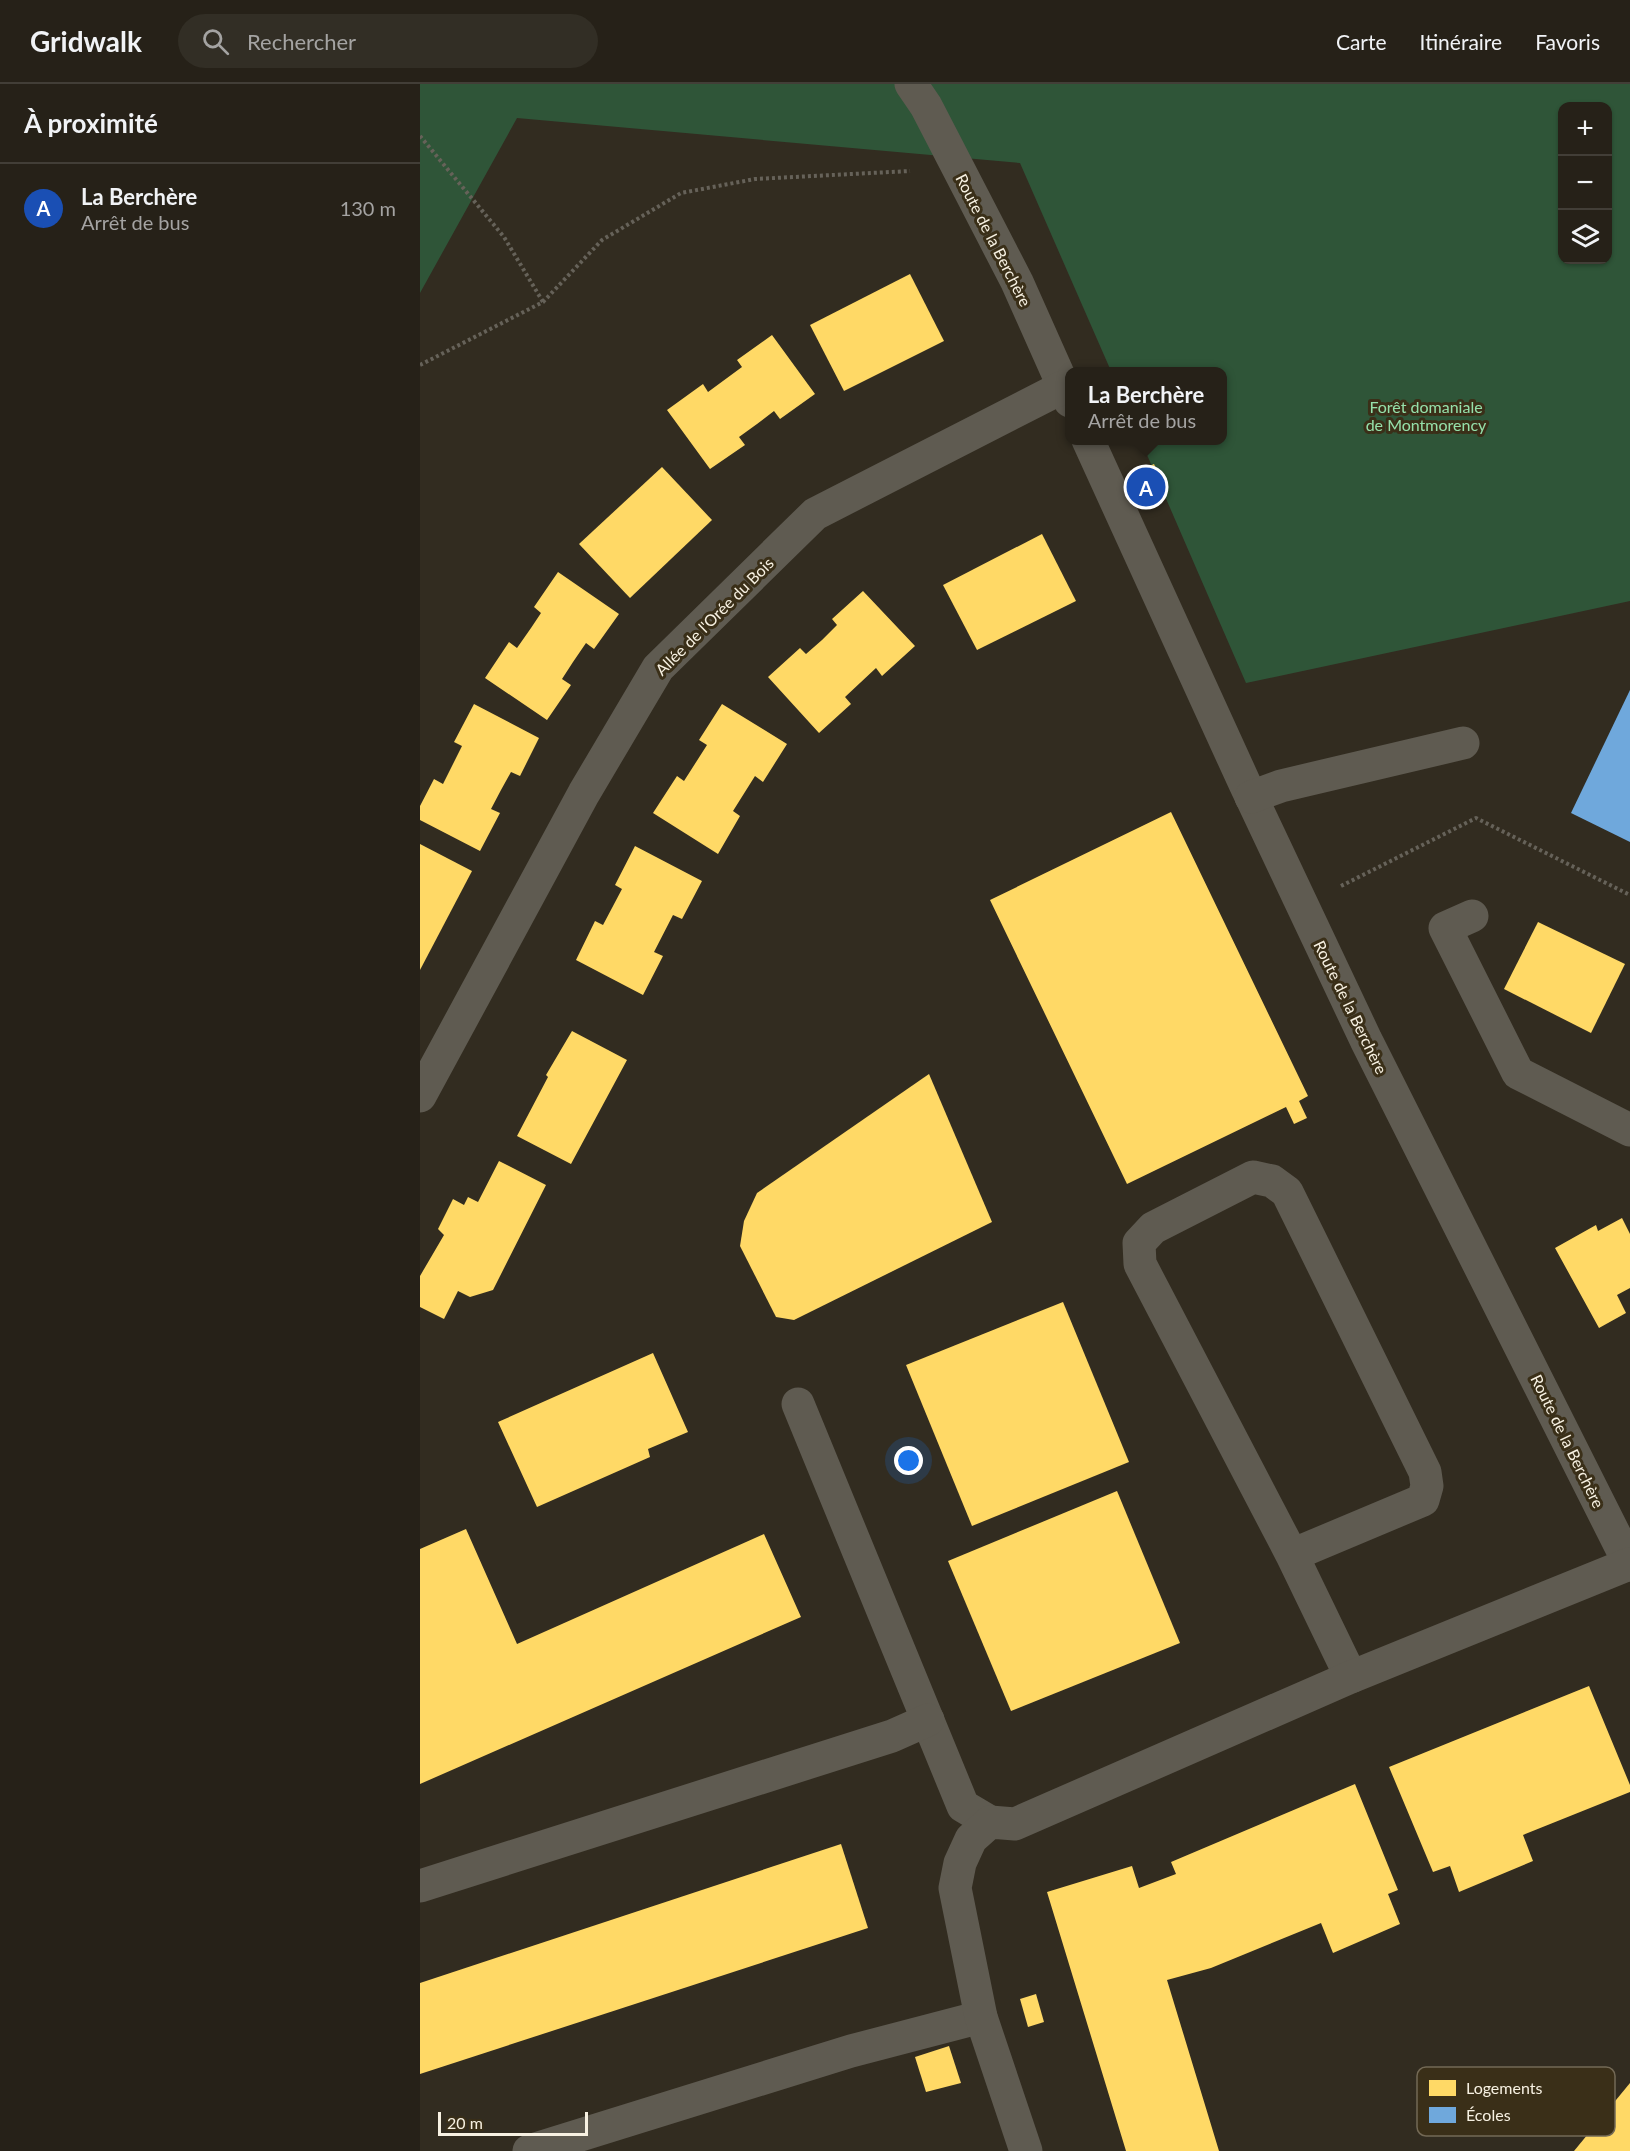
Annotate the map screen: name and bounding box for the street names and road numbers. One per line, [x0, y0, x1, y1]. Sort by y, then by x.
street label: Route de la Berchère [952, 171, 1036, 309]
street label: Allée de l'Orée du Bois [651, 553, 777, 679]
street label: Route de la Berchère [1310, 937, 1392, 1077]
street label: Route de la Berchère [1527, 1371, 1609, 1511]

